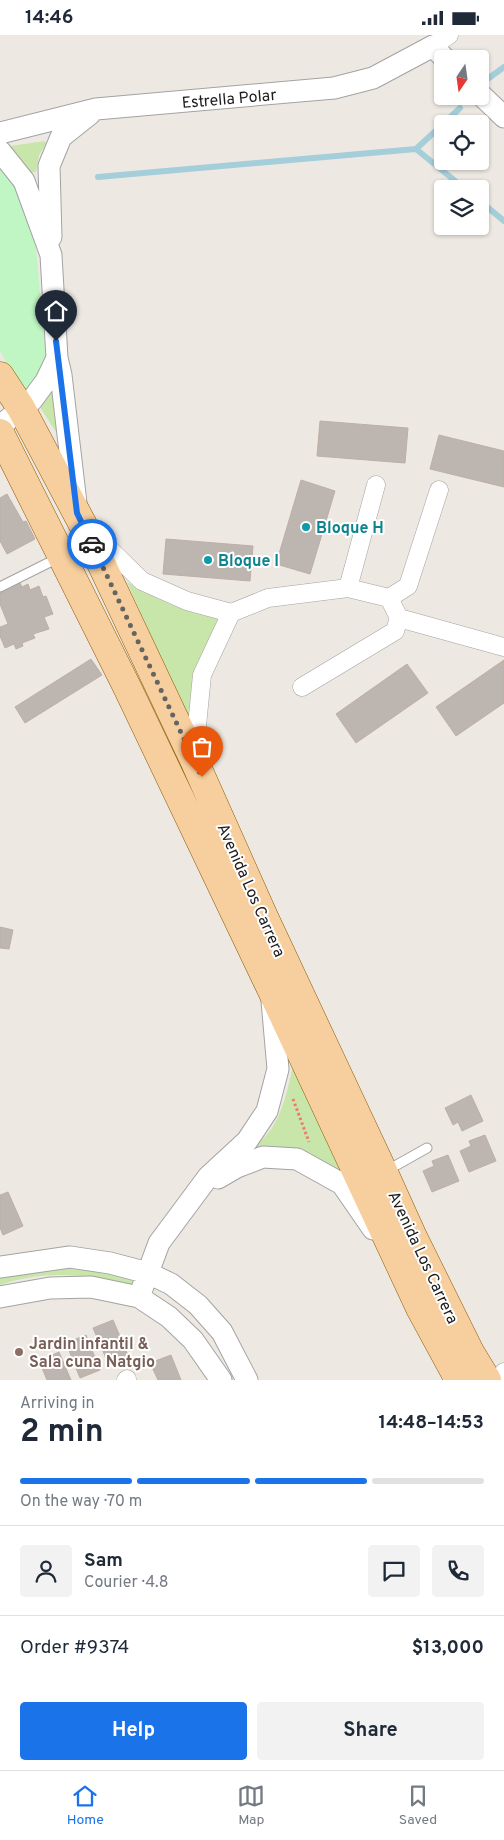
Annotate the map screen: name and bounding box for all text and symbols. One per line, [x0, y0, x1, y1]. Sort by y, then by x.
text: 14:46 [25, 6, 73, 30]
north arrow [434, 50, 489, 105]
map controls [434, 50, 489, 235]
street label: Estrella Polar [181, 86, 277, 114]
button: locate [434, 115, 489, 170]
button: layers [434, 180, 489, 235]
pin [35, 290, 77, 341]
icon: home [42, 297, 70, 325]
courier [67, 519, 117, 569]
place label: Bloque H [316, 519, 384, 539]
marker: Bloque H [300, 521, 312, 533]
icon: car [78, 530, 106, 558]
place label: Bloque I [218, 552, 279, 572]
marker: Bloque I [202, 554, 214, 566]
pin [181, 726, 223, 777]
icon: bag [188, 733, 216, 761]
street label: Avenida Los Carrera [212, 821, 289, 961]
street label: Avenida Los Carrera [383, 1188, 462, 1327]
place label: Jardin infantil & Sala cuna Natgio [29, 1335, 155, 1373]
marker: Jardin infantil & Sala cuna Natgio [13, 1346, 25, 1358]
text: Arriving in [20, 1394, 95, 1414]
text: 14:48–14:53 [379, 1411, 484, 1435]
text: 2 min [20, 1413, 104, 1453]
text: On the way · 70 m [20, 1492, 142, 1512]
button: person [20, 1545, 72, 1597]
button: chat [368, 1545, 420, 1597]
button: phone [432, 1545, 484, 1597]
text: Sam [84, 1549, 123, 1573]
text: Courier · 4.8 [84, 1573, 168, 1593]
text: Order #9374 [20, 1636, 129, 1660]
text: $13,000 [412, 1636, 484, 1660]
button: Help [20, 1702, 247, 1760]
button: Share [257, 1702, 484, 1760]
tab: Home [67, 1782, 104, 1829]
tab: Map [237, 1782, 265, 1829]
tab: Saved [399, 1782, 437, 1829]

